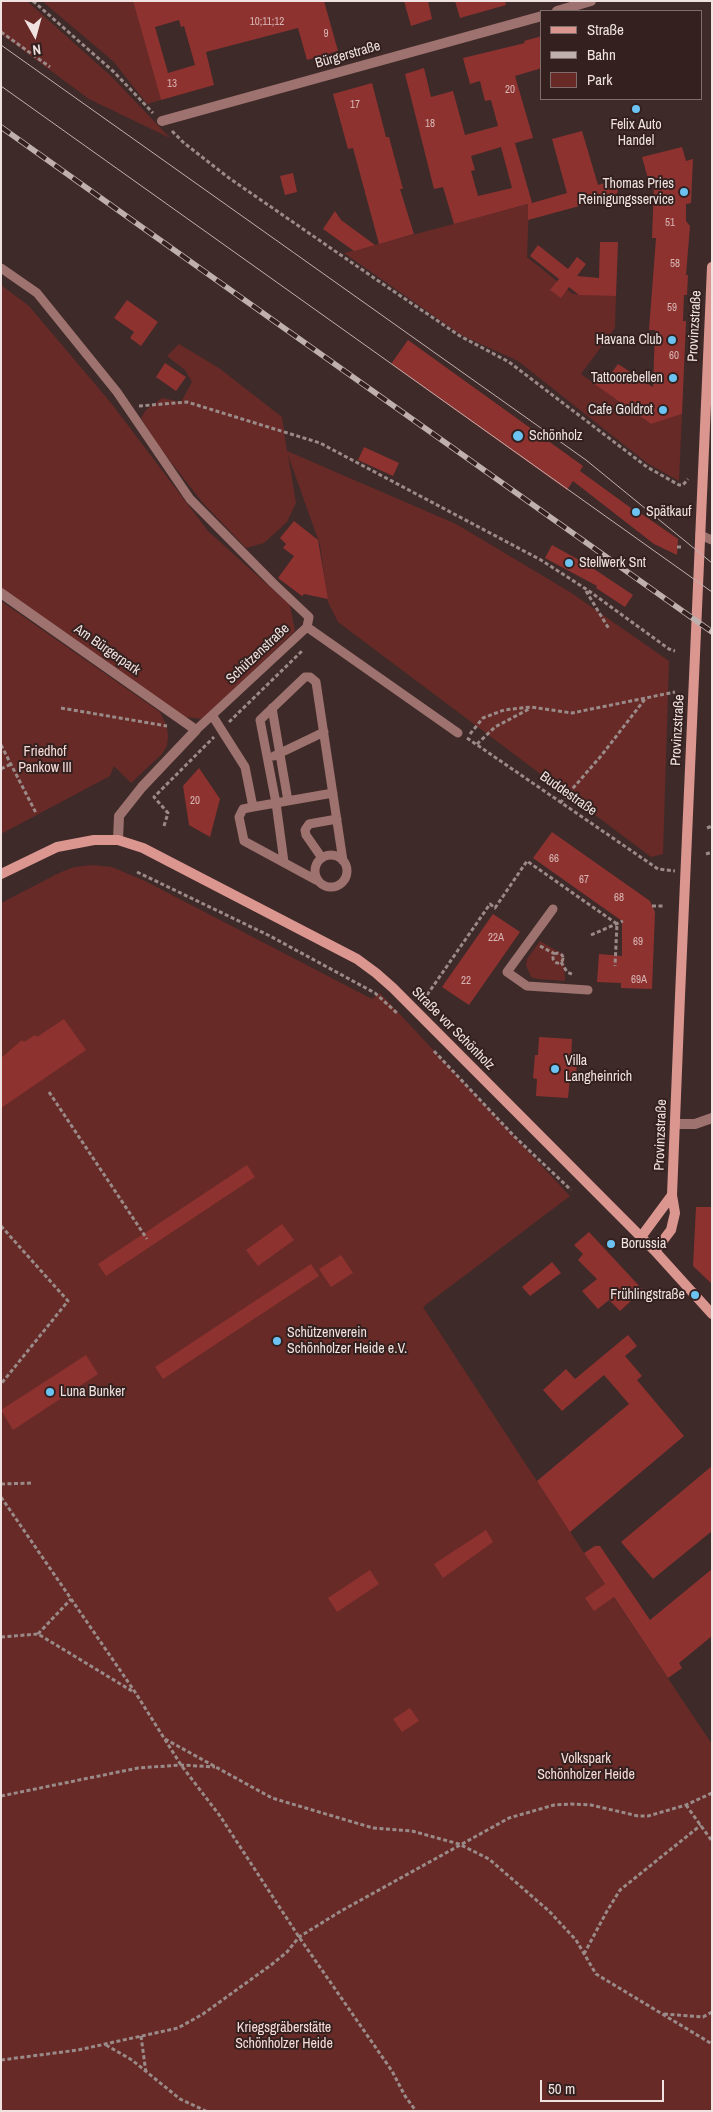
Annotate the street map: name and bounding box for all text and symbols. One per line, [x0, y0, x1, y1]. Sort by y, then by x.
north arrow [10, 10, 60, 60]
legend [540, 10, 703, 100]
house number: 10;11;12 [250, 15, 284, 29]
text: Straße [587, 19, 624, 40]
house number: 9 [323, 27, 329, 41]
street label: Bürgerstraße [313, 38, 383, 72]
text: N [32, 40, 42, 59]
text: Bahn [587, 44, 616, 65]
text: Park [587, 69, 612, 90]
house number: 13 [167, 77, 177, 91]
house number: 20 [505, 83, 515, 97]
house number: 17 [350, 98, 360, 112]
marker: Felix Auto Handel [630, 103, 642, 115]
house number: 18 [425, 117, 435, 131]
place label: Felix Auto Handel [610, 117, 662, 150]
place label: Thomas Pries Reinigungsservice [578, 176, 674, 208]
marker: Thomas Pries Reinigungsservice [678, 186, 690, 198]
house number: 51 [665, 216, 675, 230]
house number: 58 [670, 257, 680, 271]
street label: Provinzstraße [685, 290, 705, 362]
house number: 59 [667, 301, 677, 315]
place label: Havana Club [596, 332, 662, 348]
marker: Havana Club [666, 334, 678, 346]
house number: 60 [669, 349, 679, 363]
place label: Tattoorebellen [591, 370, 663, 386]
marker: Tattoorebellen [667, 372, 679, 384]
place label: Cafe Goldrot [588, 402, 653, 418]
marker: Cafe Goldrot [657, 404, 669, 416]
place label: Schönholz [529, 428, 583, 444]
marker: Schönholz [511, 429, 525, 443]
place label: Spätkauf [646, 504, 691, 520]
marker: Spätkauf [630, 506, 642, 518]
place label: Stellwerk Snt [579, 555, 646, 571]
marker: Stellwerk Snt [563, 557, 575, 569]
street label: Schützenstraße [223, 620, 293, 688]
street label: Am Bürgerpark [71, 621, 143, 679]
street label: Provinzstraße [668, 694, 688, 766]
park label: Friedhof Pankow III [18, 744, 72, 776]
street label: Buddestraße [536, 768, 600, 820]
house number: 20 [190, 794, 200, 808]
house number: 66 [549, 852, 559, 866]
house number: 67 [579, 873, 589, 887]
house number: 68 [614, 891, 624, 905]
house number: 22A [488, 931, 504, 945]
house number: 69 [633, 935, 643, 949]
house number: 69A [631, 973, 647, 987]
house number: 22 [461, 974, 471, 988]
street label: Straße vor Schönholz [408, 984, 498, 1074]
place label: Villa Langheinrich [565, 1053, 632, 1086]
marker: Villa Langheinrich [549, 1063, 561, 1075]
street label: Provinzstraße [651, 1099, 671, 1171]
place label: Borussia [621, 1236, 666, 1252]
marker: Borussia [605, 1238, 617, 1250]
place label: Frühlingstraße [610, 1287, 685, 1303]
marker: Frühlingstraße [689, 1289, 701, 1301]
place label: Schützenverein Schönholzer Heide e.V. [287, 1325, 407, 1358]
marker: Schützenverein Schönholzer Heide e.V. [271, 1335, 283, 1347]
place label: Luna Bunker [60, 1384, 125, 1400]
marker: Luna Bunker [44, 1386, 56, 1398]
park label: Volkspark Schönholzer Heide [537, 1751, 635, 1784]
park label: Kriegsgräberstätte Schönholzer Heide [235, 2020, 333, 2052]
scale bar [543, 2070, 667, 2102]
text: 50 m [548, 2078, 575, 2099]

